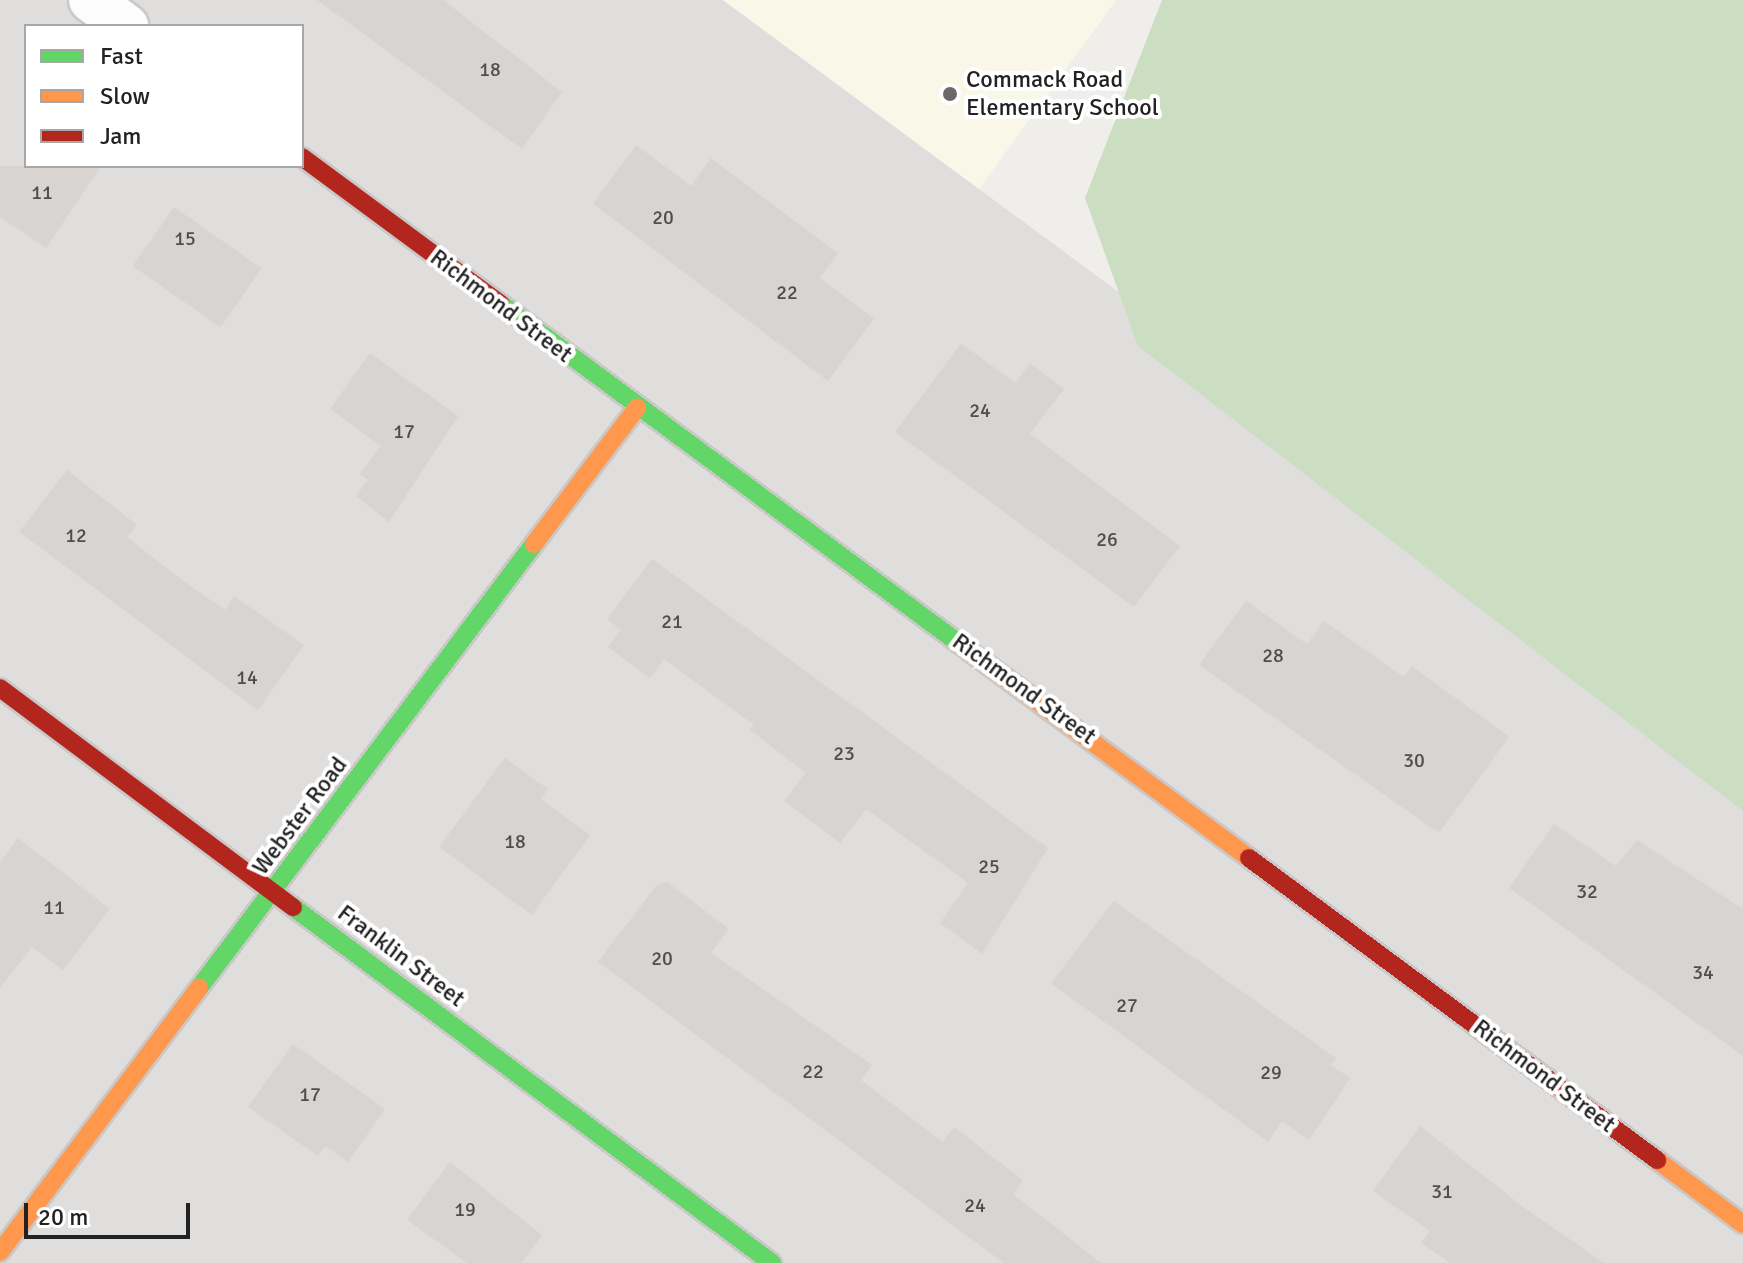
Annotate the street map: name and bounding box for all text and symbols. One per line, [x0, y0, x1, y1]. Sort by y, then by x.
legend [24, 24, 304, 168]
text: Fast [100, 41, 143, 71]
house number: 18 [479, 57, 501, 81]
place label: Commack Road Elementary School [966, 66, 1159, 122]
text: Slow [100, 81, 150, 111]
marker: Commack Road Elementary School [941, 85, 959, 103]
text: Jam [100, 121, 141, 151]
house number: 11 [31, 180, 53, 204]
house number: 20 [652, 205, 674, 229]
house number: 15 [174, 226, 196, 250]
street label: Richmond Street [424, 243, 578, 369]
house number: 22 [776, 280, 798, 304]
house number: 24 [969, 398, 991, 422]
house number: 17 [393, 419, 415, 443]
house number: 12 [65, 523, 87, 547]
house number: 26 [1096, 527, 1118, 551]
house number: 21 [661, 609, 683, 633]
street label: Richmond Street [947, 627, 1101, 751]
house number: 28 [1262, 643, 1284, 667]
house number: 14 [236, 665, 258, 689]
house number: 23 [833, 741, 855, 765]
house number: 30 [1403, 748, 1425, 772]
street label: Webster Road [246, 751, 354, 881]
house number: 18 [504, 829, 526, 853]
house number: 25 [978, 854, 1000, 878]
house number: 32 [1576, 879, 1598, 903]
house number: 11 [43, 895, 65, 919]
street label: Franklin Street [332, 899, 470, 1013]
house number: 20 [651, 946, 673, 970]
house number: 34 [1692, 960, 1714, 984]
house number: 27 [1116, 993, 1138, 1017]
street label: Richmond Street [1467, 1013, 1621, 1139]
house number: 22 [802, 1059, 824, 1083]
house number: 29 [1260, 1060, 1282, 1084]
house number: 17 [299, 1082, 321, 1106]
house number: 31 [1431, 1179, 1453, 1203]
scale bar [28, 1187, 194, 1237]
house number: 24 [964, 1193, 986, 1217]
house number: 19 [454, 1197, 476, 1221]
text: 20 m [38, 1202, 88, 1232]

